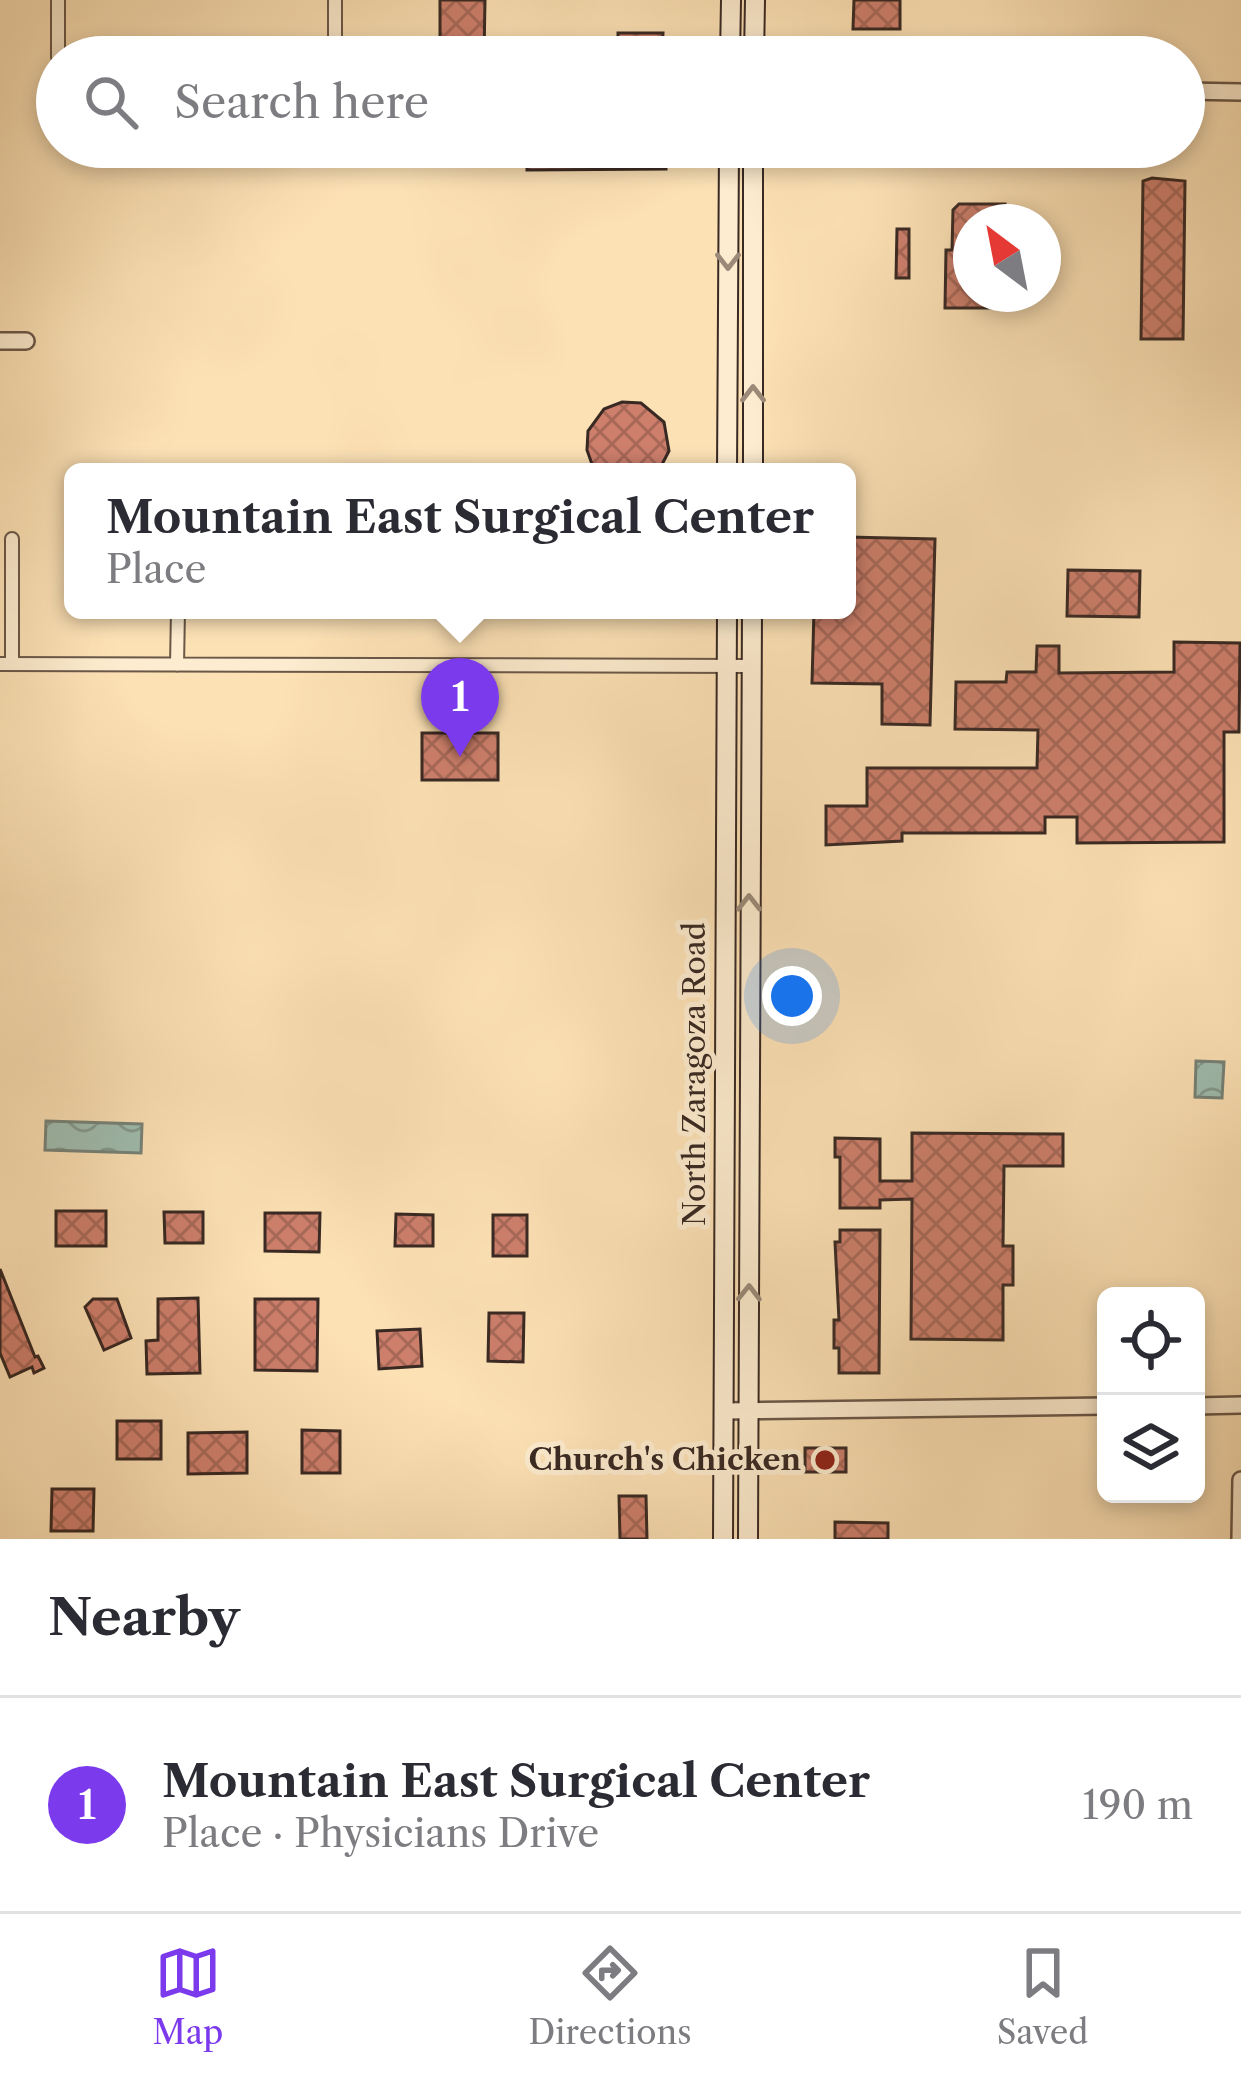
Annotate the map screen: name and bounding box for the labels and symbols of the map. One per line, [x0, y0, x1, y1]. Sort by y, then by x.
north arrow [953, 204, 1061, 312]
one-way arrow [714, 252, 740, 271]
one-way arrow [740, 384, 766, 402]
pin: 1 [421, 658, 499, 757]
one-way arrow [736, 893, 762, 911]
street label: North Zaragoza Road [676, 922, 713, 1226]
your location [762, 966, 822, 1026]
one-way arrow [736, 1283, 762, 1301]
place label: Church's Chicken [529, 1441, 801, 1478]
marker: Church's Chicken [812, 1447, 838, 1473]

